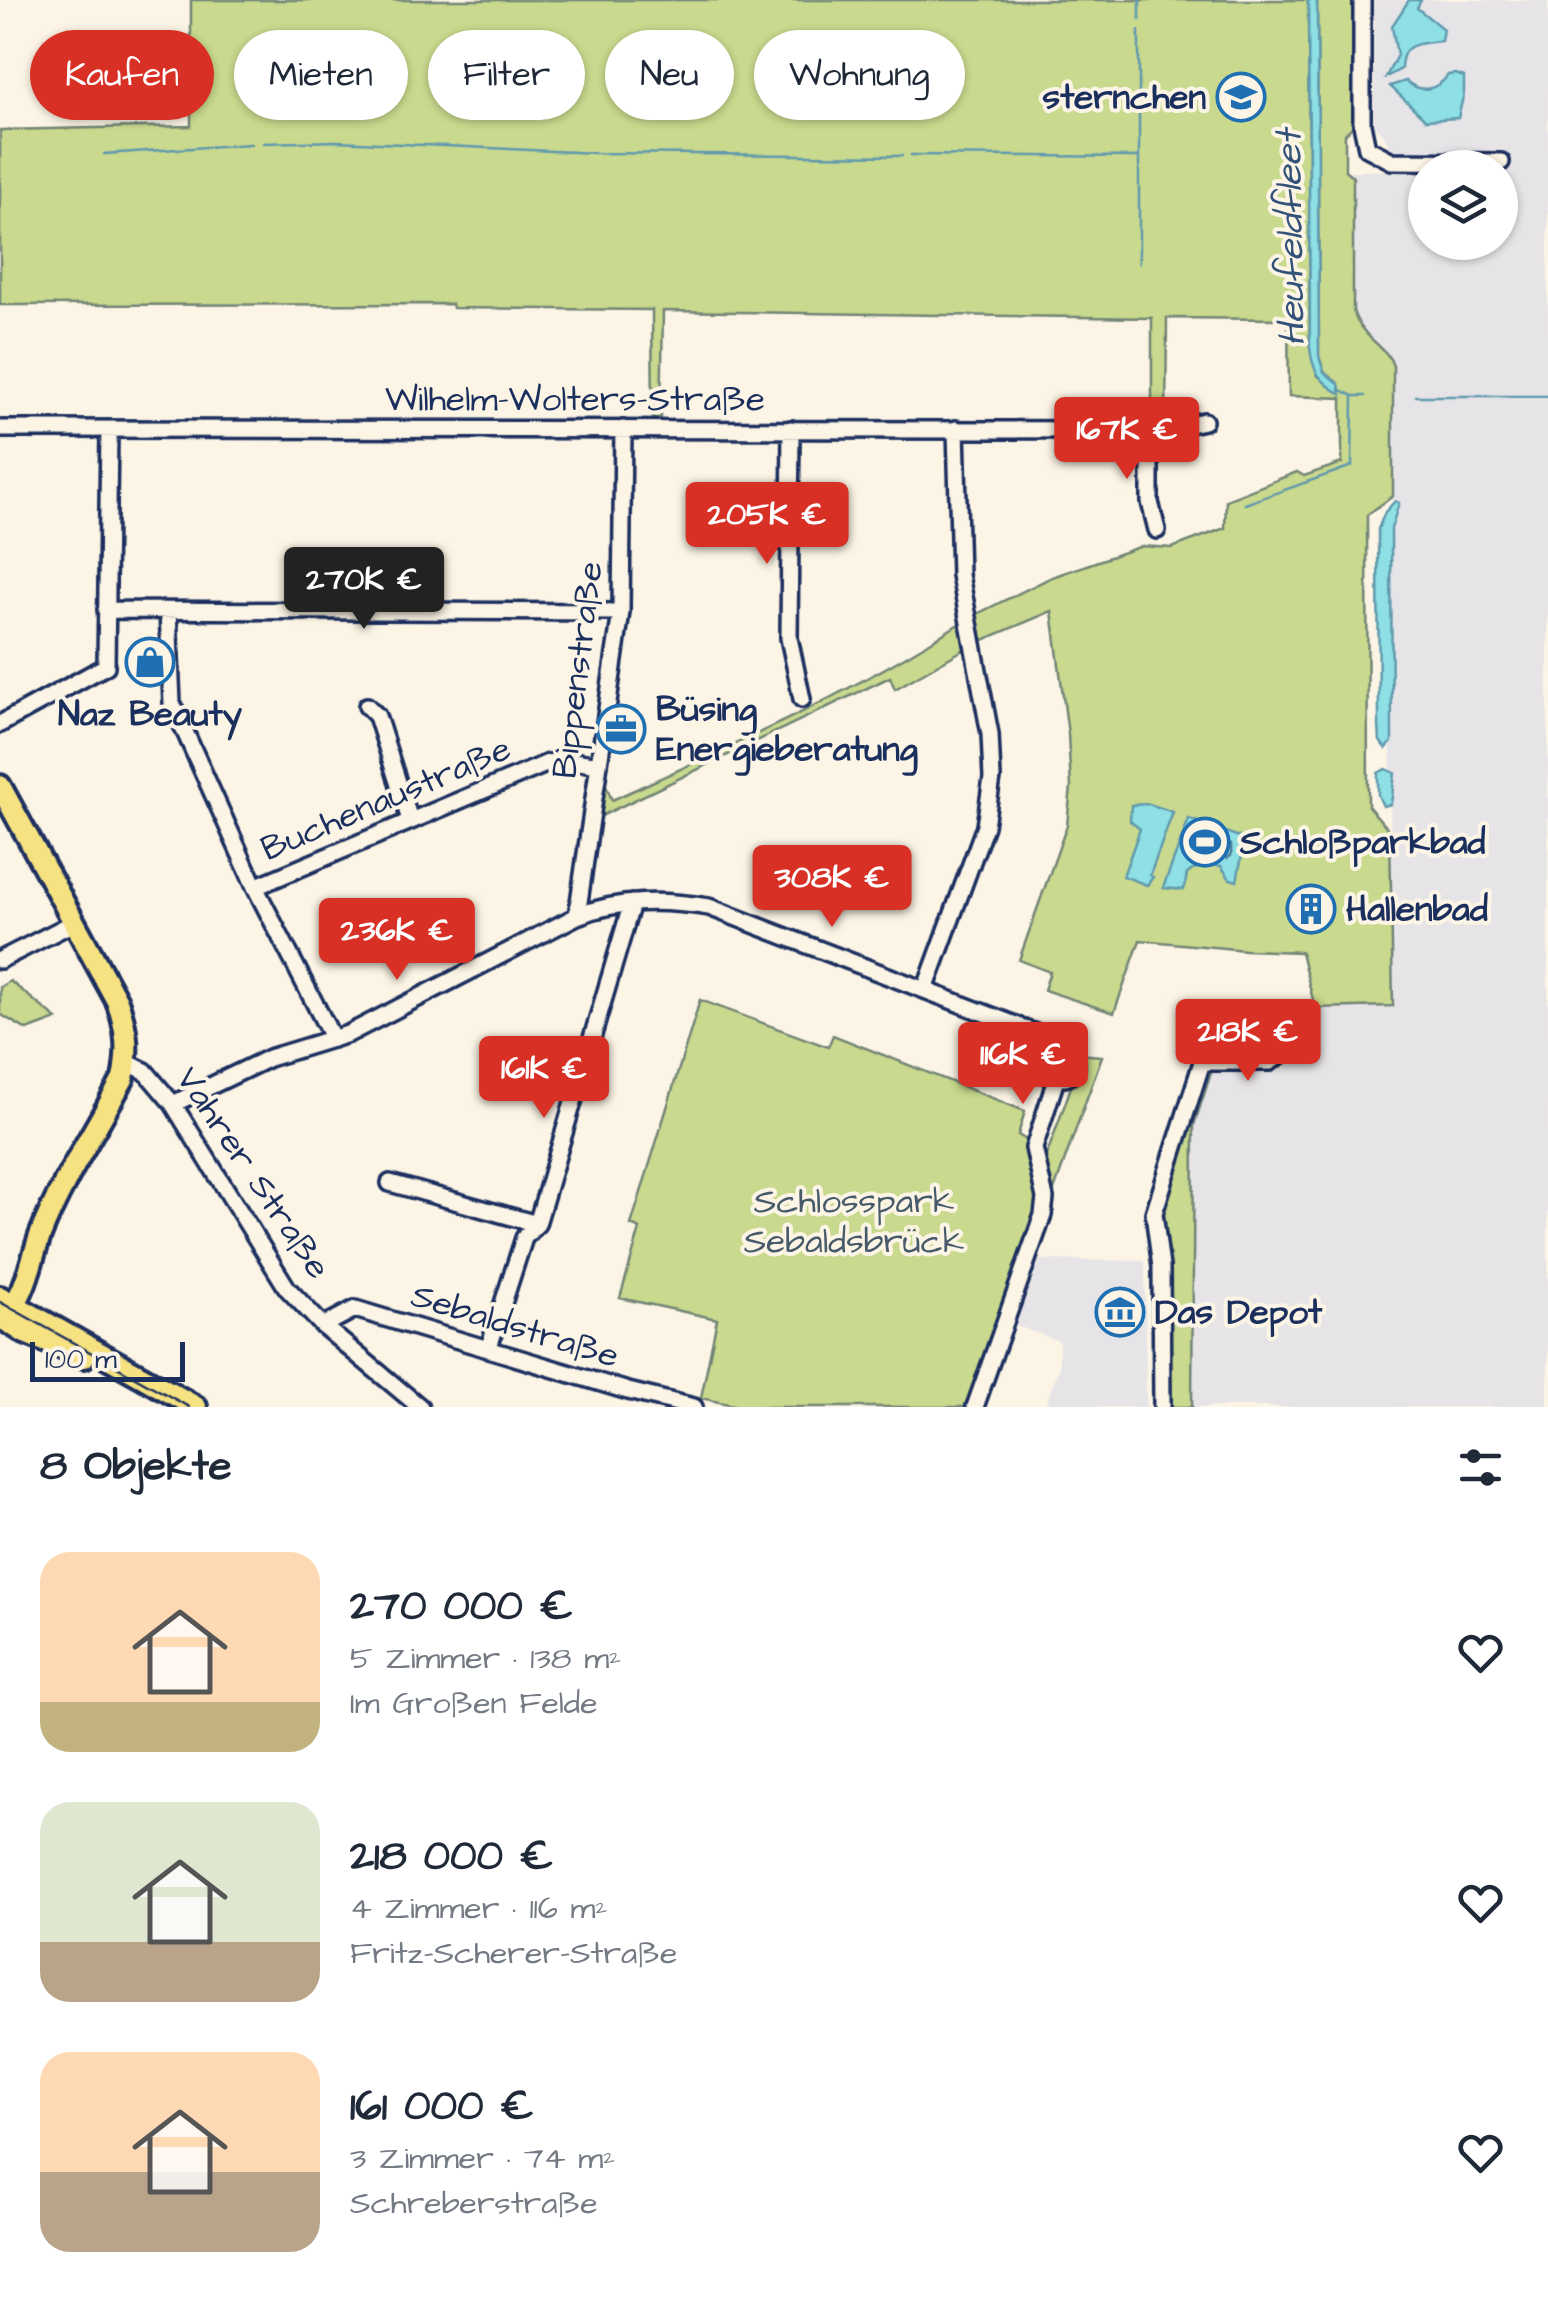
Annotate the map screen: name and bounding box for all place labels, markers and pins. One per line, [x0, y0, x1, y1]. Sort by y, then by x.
school or university icon: sternchen [1215, 71, 1267, 123]
place label: sternchen [1043, 73, 1206, 122]
pin: 167K € [1046, 397, 1208, 482]
pin: 205K € [686, 482, 848, 567]
pin: 270K € [283, 547, 445, 632]
shop icon: Naz Beauty [124, 636, 176, 688]
place label: Büsing Energieberatung [656, 685, 918, 776]
place label: Naz Beauty [58, 690, 243, 741]
office icon: Büsing Energieberatung [595, 703, 647, 755]
sports icon: Schloßparkbad [1179, 816, 1231, 868]
place label: Schloßparkbad [1239, 818, 1486, 868]
pin: 308K € [751, 845, 913, 930]
building icon: Hallenbad [1285, 883, 1337, 935]
place label: Hallenbad [1346, 885, 1488, 934]
pin: 236K € [316, 898, 478, 983]
pin: 218K € [1167, 999, 1329, 1084]
pin: 116K € [942, 1022, 1104, 1107]
pin: 161K € [463, 1036, 625, 1121]
museum icon: Das Depot [1094, 1286, 1146, 1338]
place label: Das Depot [1155, 1288, 1323, 1338]

